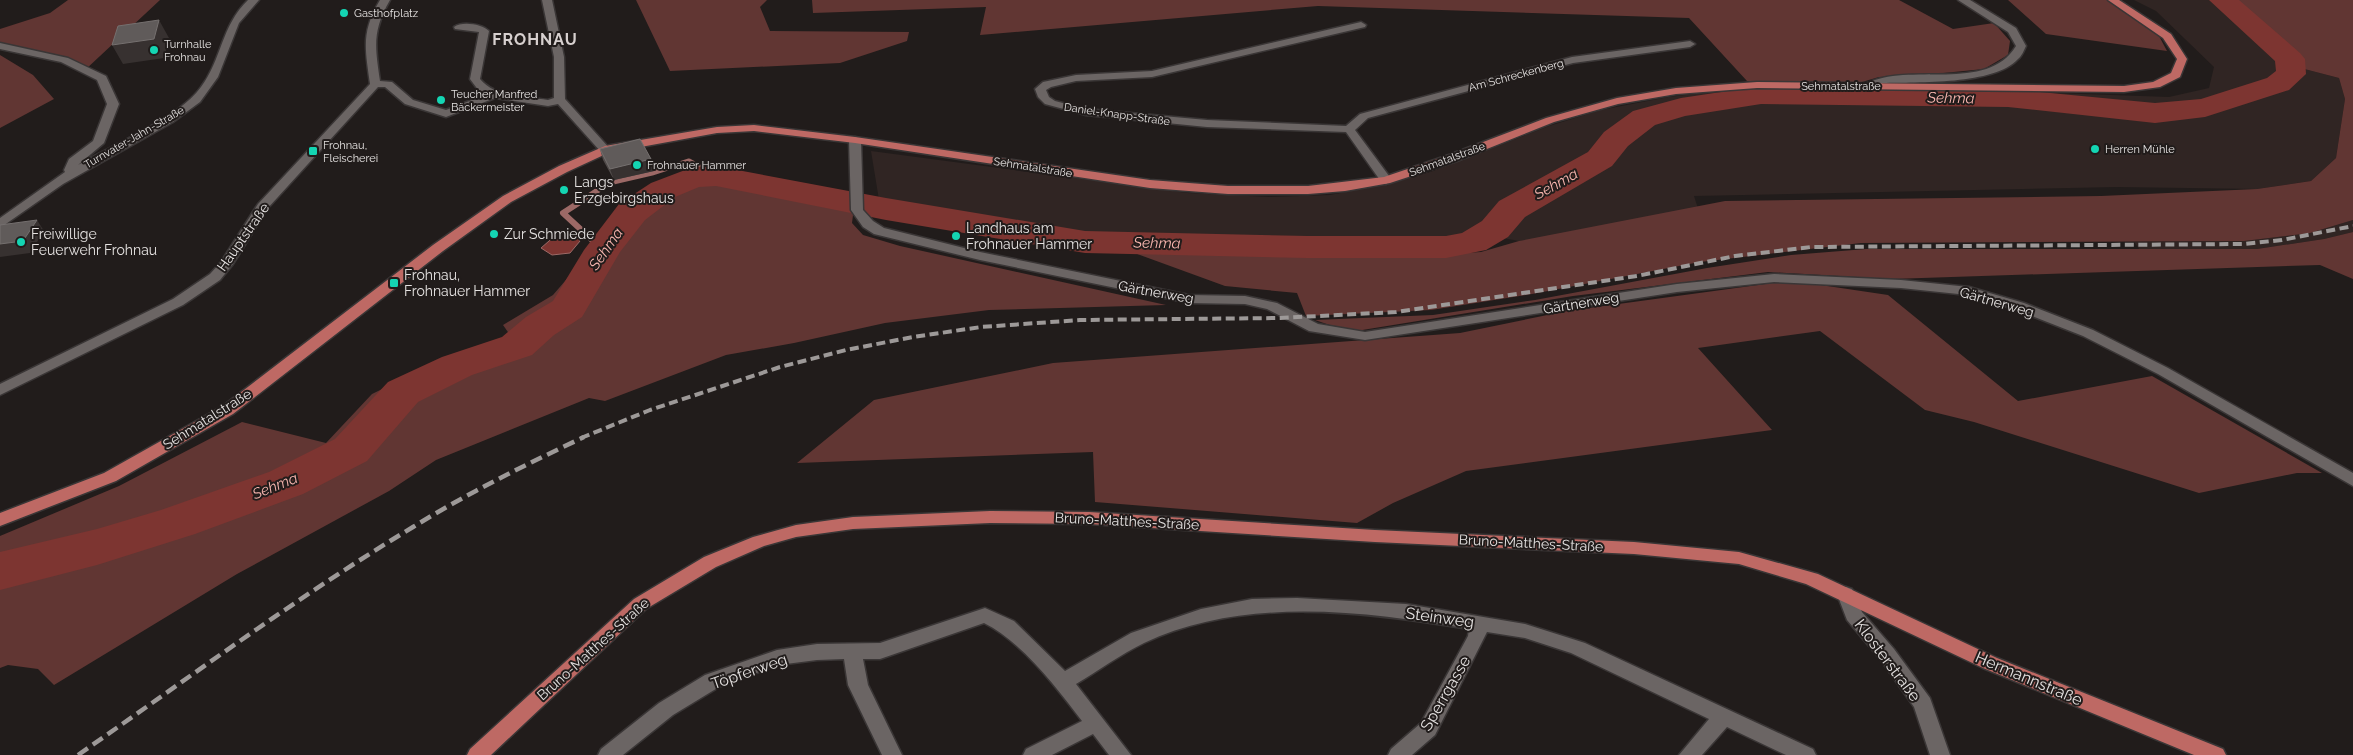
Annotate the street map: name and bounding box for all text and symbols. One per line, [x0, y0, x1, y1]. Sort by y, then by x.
marker: Gasthofplatz [338, 7, 350, 19]
place label: Gasthofplatz [354, 7, 419, 20]
district label: FROHNAU [492, 30, 578, 49]
place label: Turnhalle Frohnau [164, 38, 212, 64]
marker: Turnhalle Frohnau [148, 44, 160, 56]
street label: Am Schreckenberg [1467, 57, 1565, 94]
street label: Sehmatalstraße [1801, 80, 1881, 93]
place label: Teucher Manfred Bäckermeister [451, 88, 538, 114]
water label: Sehma [1926, 89, 1975, 107]
marker: Teucher Manfred Bäckermeister [435, 94, 447, 106]
street label: Daniel-Knapp-Straße [1063, 101, 1171, 128]
street label: Turnvater-Jahn-Straße [82, 103, 187, 171]
place label: Frohnau, Fleischerei [323, 139, 378, 165]
street label: Sehmatalstraße [1408, 140, 1487, 179]
marker: Herren Mühle [2089, 143, 2101, 155]
place label: Herren Mühle [2105, 143, 2175, 156]
marker: Frohnau, Fleischerei [307, 145, 319, 157]
street label: Sehmatalstraße [993, 155, 1074, 180]
marker: Frohnauer Hammer [631, 159, 643, 171]
place label: Frohnauer Hammer [647, 159, 746, 172]
water label: Sehma [1530, 165, 1581, 204]
place label: Langs Erzgebirgshaus [574, 174, 674, 206]
marker: Langs Erzgebirgshaus [558, 184, 570, 196]
street label: Hauptstraße [214, 200, 272, 274]
place label: Landhaus am Frohnauer Hammer [966, 220, 1092, 252]
water label: Sehma [584, 224, 627, 274]
place label: Freiwillige Feuerwehr Frohnau [31, 226, 157, 258]
place label: Zur Schmiede [504, 226, 595, 242]
marker: Zur Schmiede [488, 228, 500, 240]
marker: Landhaus am Frohnauer Hammer [950, 230, 962, 242]
water label: Sehma [1132, 234, 1181, 252]
marker: Freiwillige Feuerwehr Frohnau [15, 236, 27, 248]
place label: Frohnau, Frohnauer Hammer [404, 267, 530, 299]
marker: Frohnau, Frohnauer Hammer [388, 277, 400, 289]
street label: Gärtnerweg [1117, 277, 1195, 307]
street label: Gärtnerweg [1958, 284, 2036, 320]
street label: Gärtnerweg [1542, 289, 1620, 317]
street label: Sehmatalstraße [160, 385, 254, 453]
water label: Sehma [249, 469, 300, 504]
street label: Bruno-Matthes-Straße [1054, 509, 1200, 533]
street label: Bruno-Matthes-Straße [1458, 531, 1604, 555]
street label: Bruno-Matthes-Straße [534, 595, 652, 703]
street label: Steinweg [1405, 603, 1475, 632]
street label: Klosterstraße [1851, 616, 1925, 705]
street label: Hermannstraße [1972, 647, 2085, 710]
street label: Töpferweg [709, 650, 790, 693]
street label: Sperrgasse [1416, 652, 1475, 734]

